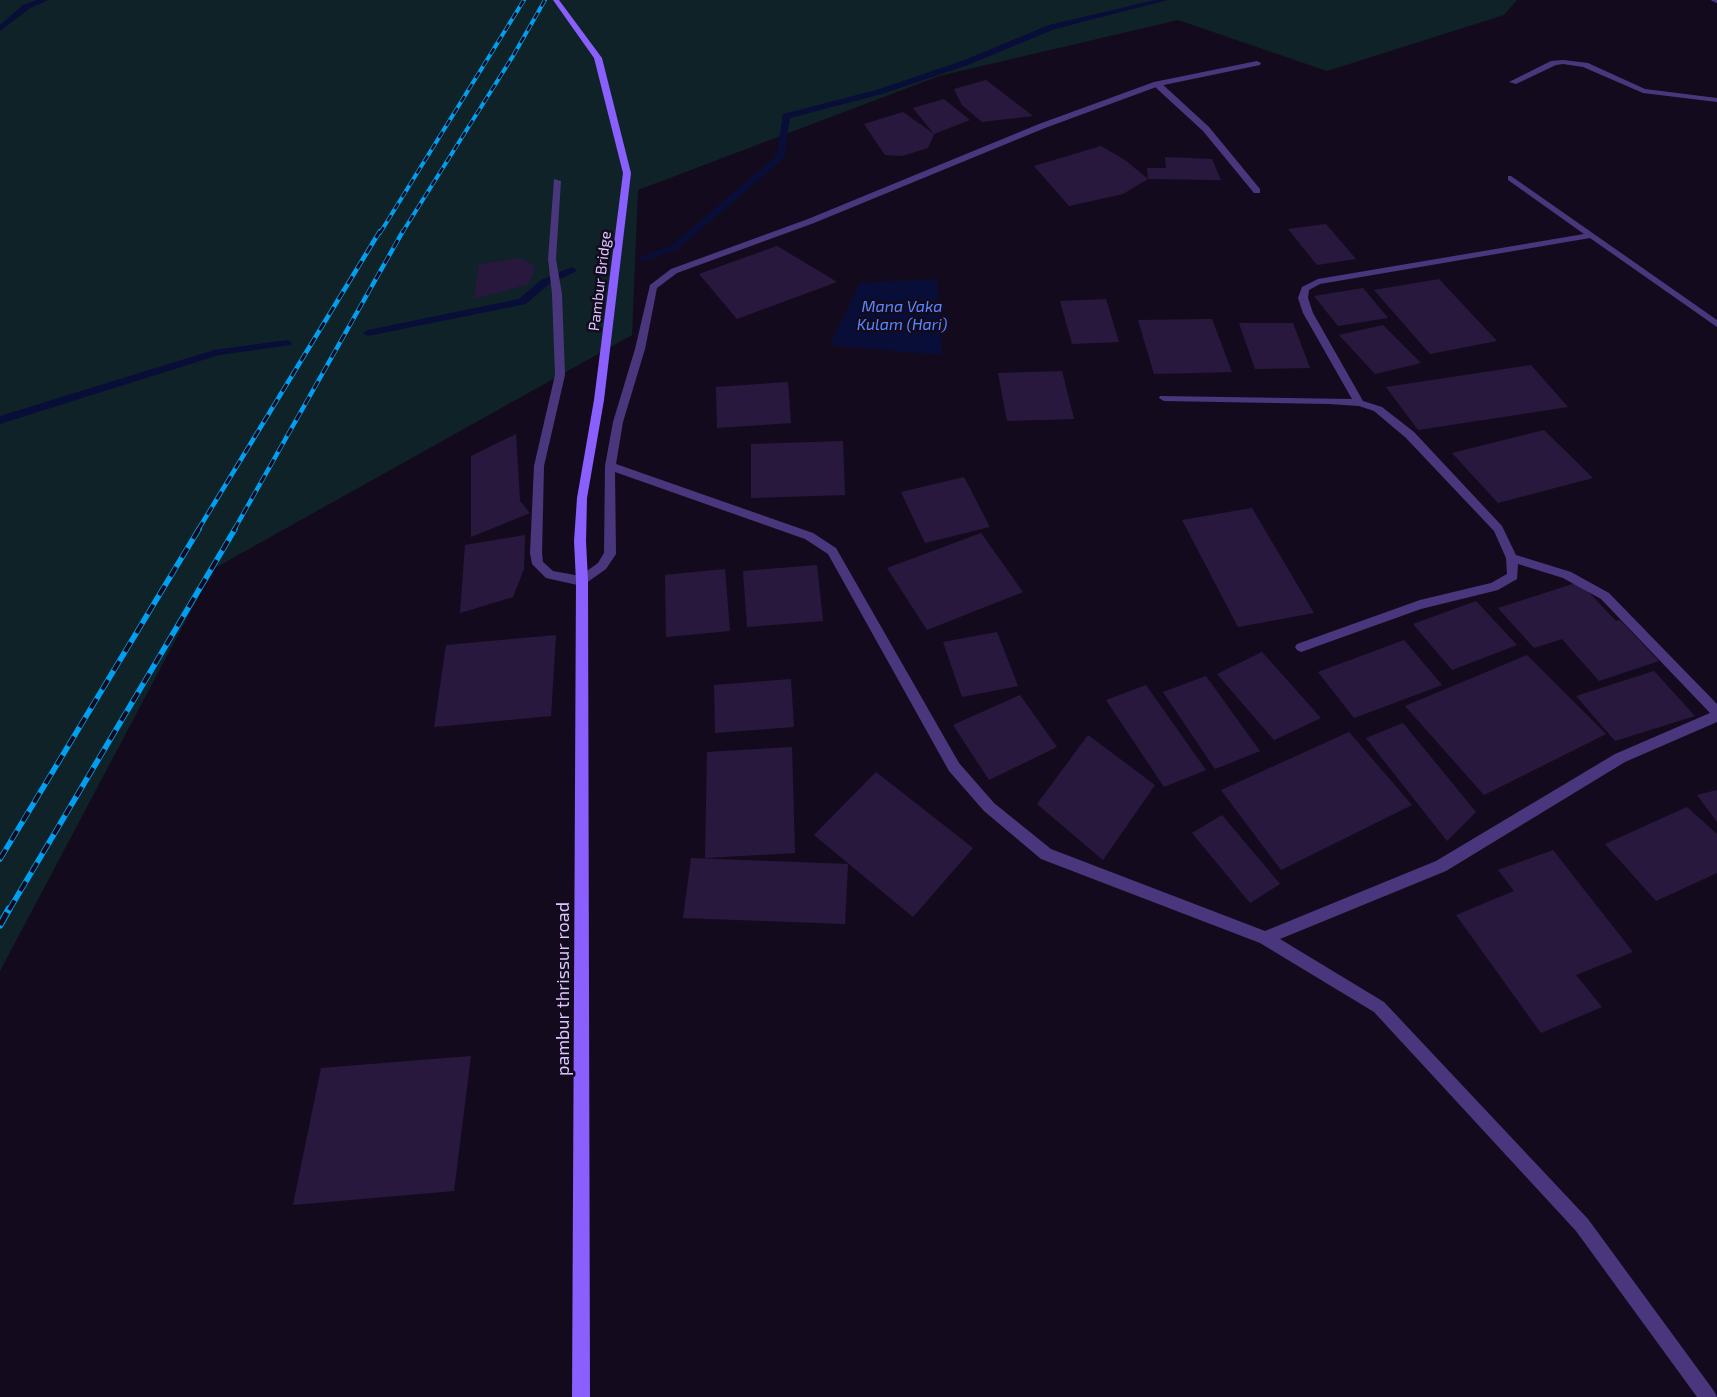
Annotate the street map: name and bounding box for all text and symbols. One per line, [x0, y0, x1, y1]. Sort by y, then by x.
street label: Pambur Bridge [585, 230, 615, 332]
water label: Mana Vaka Kulam (Hari) [857, 297, 947, 335]
street label: pambur thrissur road [552, 902, 574, 1076]

